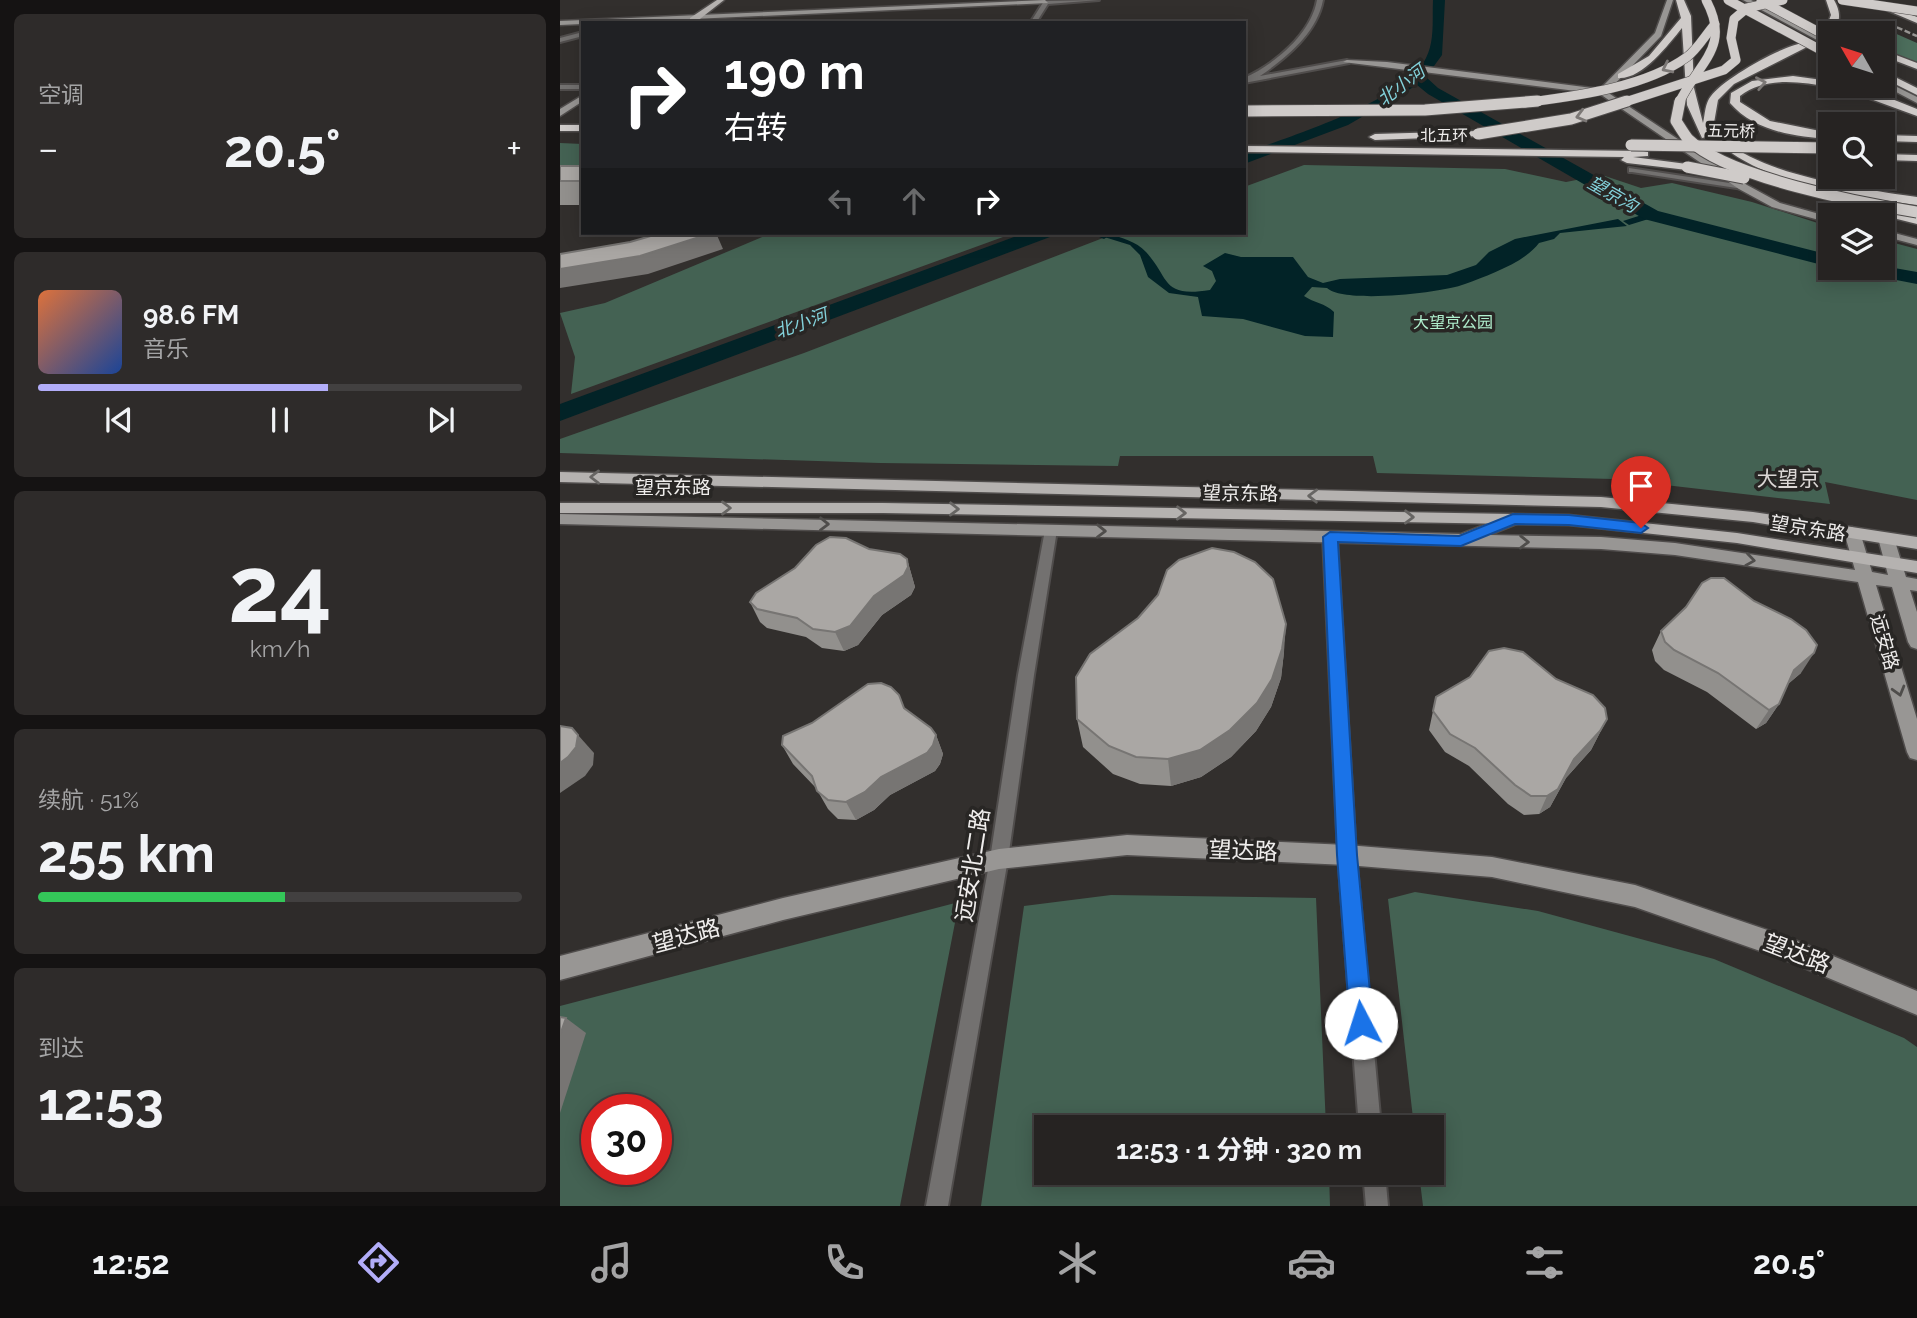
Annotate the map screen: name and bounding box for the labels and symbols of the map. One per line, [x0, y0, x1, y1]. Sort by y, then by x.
north arrow [1818, 21, 1895, 98]
water label: 北小河 [1373, 59, 1431, 110]
one-way arrow [1662, 60, 1674, 74]
one-way arrow [1755, 76, 1766, 91]
one-way arrow [1575, 108, 1587, 122]
street label: 五元桥 [1707, 121, 1755, 141]
street label: 北五环 [1420, 126, 1468, 145]
water label: 望京沟 [1584, 171, 1643, 218]
water label: 北小河 [772, 303, 833, 342]
park label: 大望京公园 [1413, 313, 1493, 332]
pin [1611, 456, 1671, 528]
district label: 大望京 [1757, 466, 1820, 491]
one-way arrow [590, 469, 600, 485]
street label: 望京东路 [635, 476, 711, 498]
street label: 望京东路 [1202, 481, 1278, 505]
one-way arrow [1307, 488, 1317, 504]
one-way arrow [721, 500, 732, 516]
one-way arrow [948, 502, 959, 517]
one-way arrow [1176, 506, 1187, 521]
one-way arrow [1403, 510, 1414, 525]
street label: 望京东路 [1769, 511, 1847, 545]
one-way arrow [819, 517, 830, 532]
one-way arrow [1095, 524, 1106, 539]
one-way arrow [1519, 534, 1530, 550]
one-way arrow [1745, 552, 1756, 567]
street label: 远安路 [1867, 612, 1903, 672]
one-way arrow [1891, 685, 1906, 697]
street label: 远安北二路 [950, 806, 994, 924]
street label: 望达路 [1208, 835, 1278, 865]
street label: 望达路 [649, 913, 723, 957]
street label: 望达路 [1760, 928, 1834, 978]
position arrow [1324, 986, 1398, 1060]
speed limit sign: 30 [581, 1094, 672, 1185]

